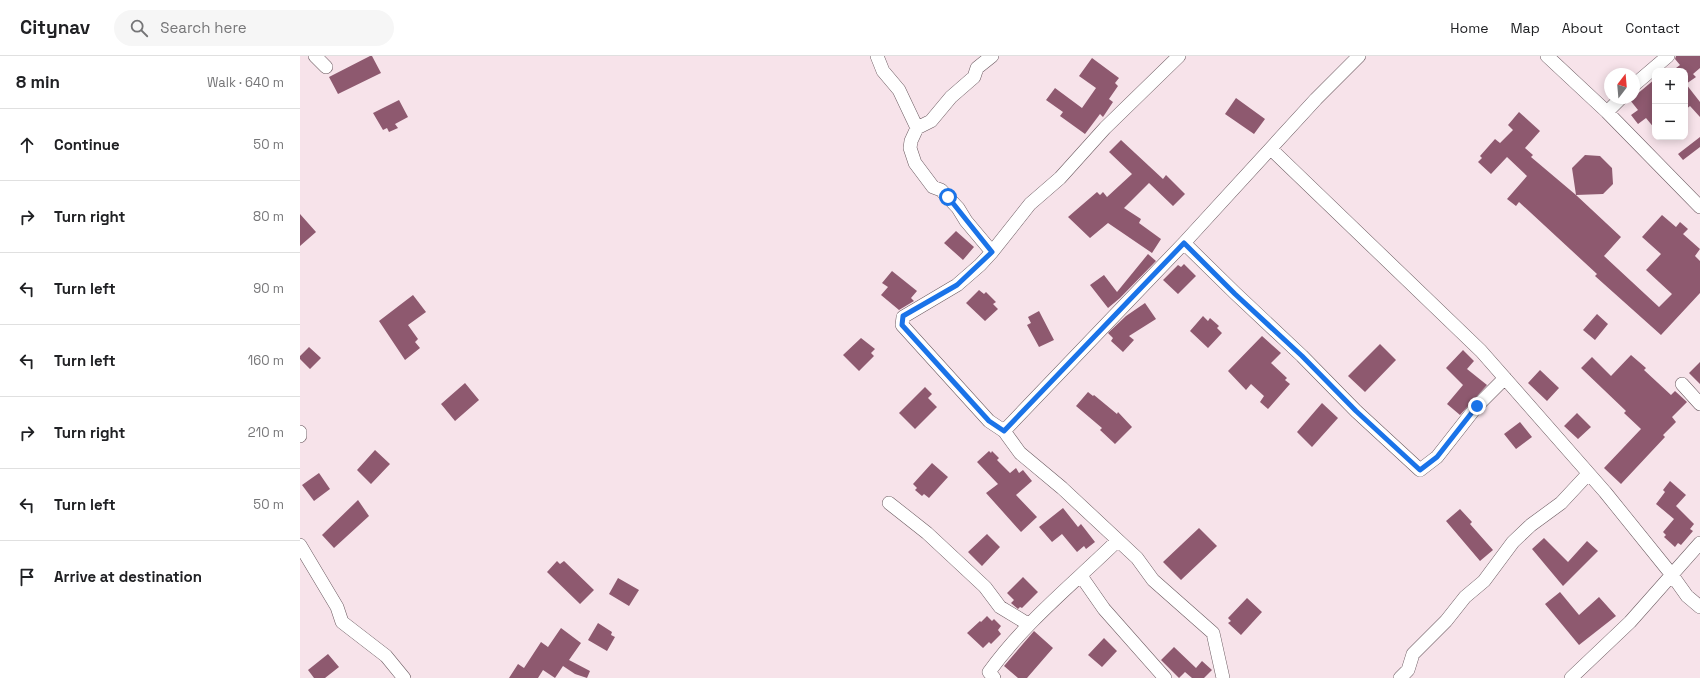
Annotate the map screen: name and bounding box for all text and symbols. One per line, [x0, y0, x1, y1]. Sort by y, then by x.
search box [114, 10, 394, 46]
text: Citynav [20, 15, 90, 40]
icon: search [128, 17, 150, 39]
text: Search here [160, 18, 247, 37]
text: Home [1450, 19, 1488, 37]
text: Map [1510, 19, 1540, 37]
text: About [1562, 19, 1603, 37]
text: Contact [1625, 19, 1680, 37]
north arrow [1604, 68, 1640, 104]
map controls [1652, 68, 1688, 140]
button: + [1652, 68, 1688, 104]
text: 8 min [16, 71, 60, 93]
text: Walk · 640 m [207, 74, 284, 91]
button: − [1652, 104, 1688, 140]
icon: ahead [16, 134, 38, 156]
text: Continue [54, 135, 120, 154]
text: 50 m [253, 136, 284, 153]
route start [939, 188, 957, 206]
icon: right [16, 206, 38, 228]
text: Turn right [54, 207, 125, 226]
text: 80 m [253, 208, 284, 225]
icon: left [16, 278, 38, 300]
text: Turn left [54, 279, 116, 298]
text: 90 m [253, 280, 284, 297]
icon: left [16, 350, 38, 372]
text: Turn left [54, 351, 116, 370]
text: 160 m [248, 352, 284, 369]
route end [1468, 397, 1486, 415]
icon: right [16, 422, 38, 444]
text: Turn right [54, 423, 125, 442]
text: 210 m [248, 424, 284, 441]
icon: left [16, 494, 38, 516]
text: Turn left [54, 495, 116, 514]
text: 50 m [253, 496, 284, 513]
icon: arrive [16, 566, 38, 588]
text: Arrive at destination [54, 567, 202, 586]

